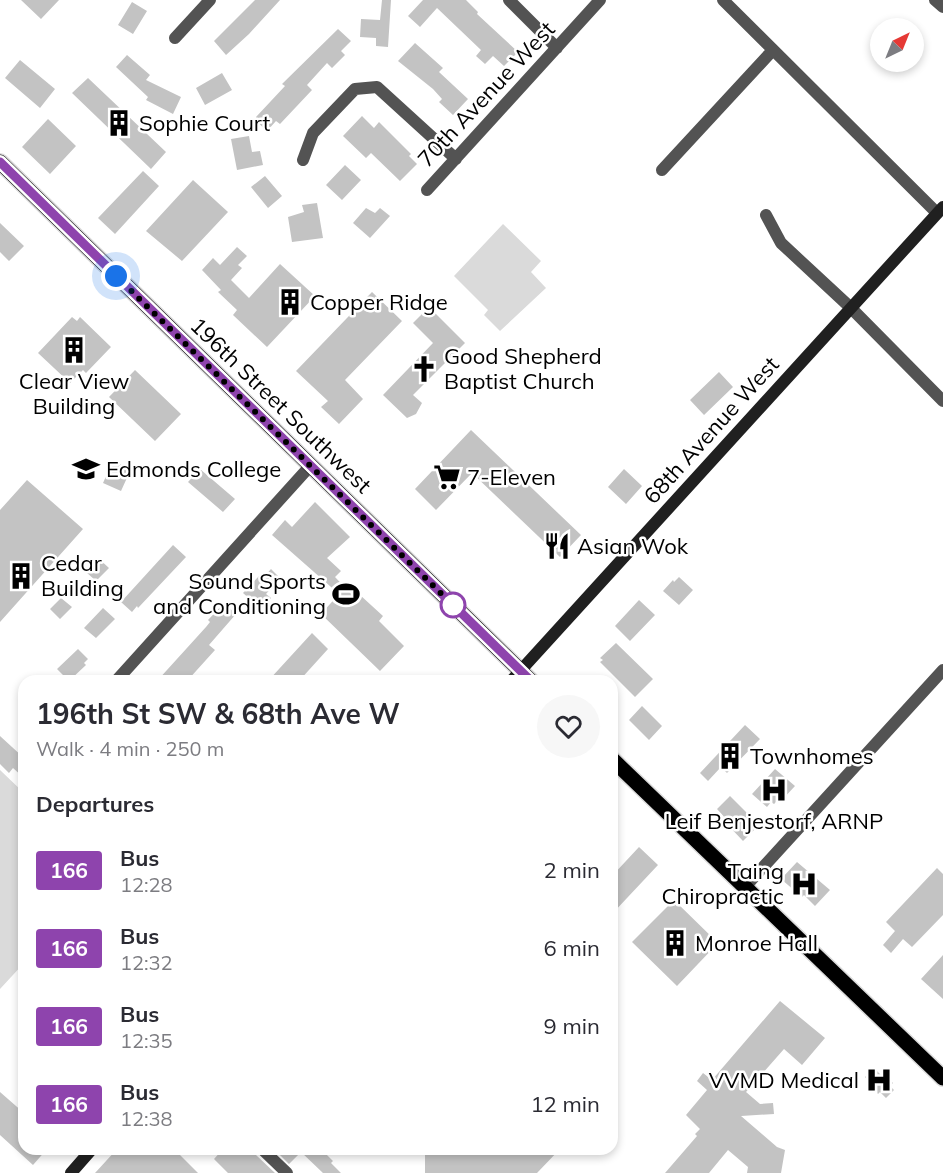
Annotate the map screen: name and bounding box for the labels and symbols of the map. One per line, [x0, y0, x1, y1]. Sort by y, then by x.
street label: 70th Avenue West [411, 15, 561, 173]
north arrow [870, 18, 924, 72]
building icon: Sophie Court [104, 108, 134, 138]
place label: Sophie Court [139, 109, 270, 137]
your location [101, 261, 131, 291]
building icon: Copper Ridge [275, 287, 305, 317]
place label: Copper Ridge [310, 288, 448, 316]
street label: 196th Street Southwest [184, 311, 378, 499]
building icon: Clear View Building [59, 335, 89, 365]
place label: Good Shepherd Baptist Church [444, 342, 602, 395]
street label: 68th Avenue West [637, 350, 785, 510]
church icon: Good Shepherd Baptist Church [409, 354, 439, 384]
place label: Clear View Building [19, 367, 129, 420]
school or university icon: Edmonds College [71, 454, 101, 484]
place label: Edmonds College [106, 455, 281, 483]
supermarket icon: 7-Eleven [432, 462, 462, 492]
place label: 7-Eleven [467, 463, 556, 491]
restaurant icon: Asian Wok [542, 531, 572, 561]
place label: Asian Wok [577, 532, 689, 560]
place label: Cedar Building [41, 549, 124, 602]
building icon: Cedar Building [6, 561, 36, 591]
place label: Sound Sports and Conditioning [153, 567, 326, 620]
sports icon: Sound Sports and Conditioning [331, 579, 361, 609]
unlabelled marker [440, 592, 466, 618]
building icon: Townhomes [715, 741, 745, 771]
place label: Townhomes [750, 742, 874, 770]
hospital icon: Leif Benjestorf, ARNP [759, 775, 789, 805]
place label: Leif Benjestorf, ARNP [665, 807, 883, 835]
place label: Taing Chiropractic [661, 857, 784, 910]
hospital icon: Taing Chiropractic [789, 869, 819, 899]
building icon: Monroe Hall [660, 928, 690, 958]
place label: Monroe Hall [695, 929, 818, 957]
hospital icon: VVMD Medical [864, 1065, 894, 1095]
place label: VVMD Medical [709, 1066, 859, 1094]

